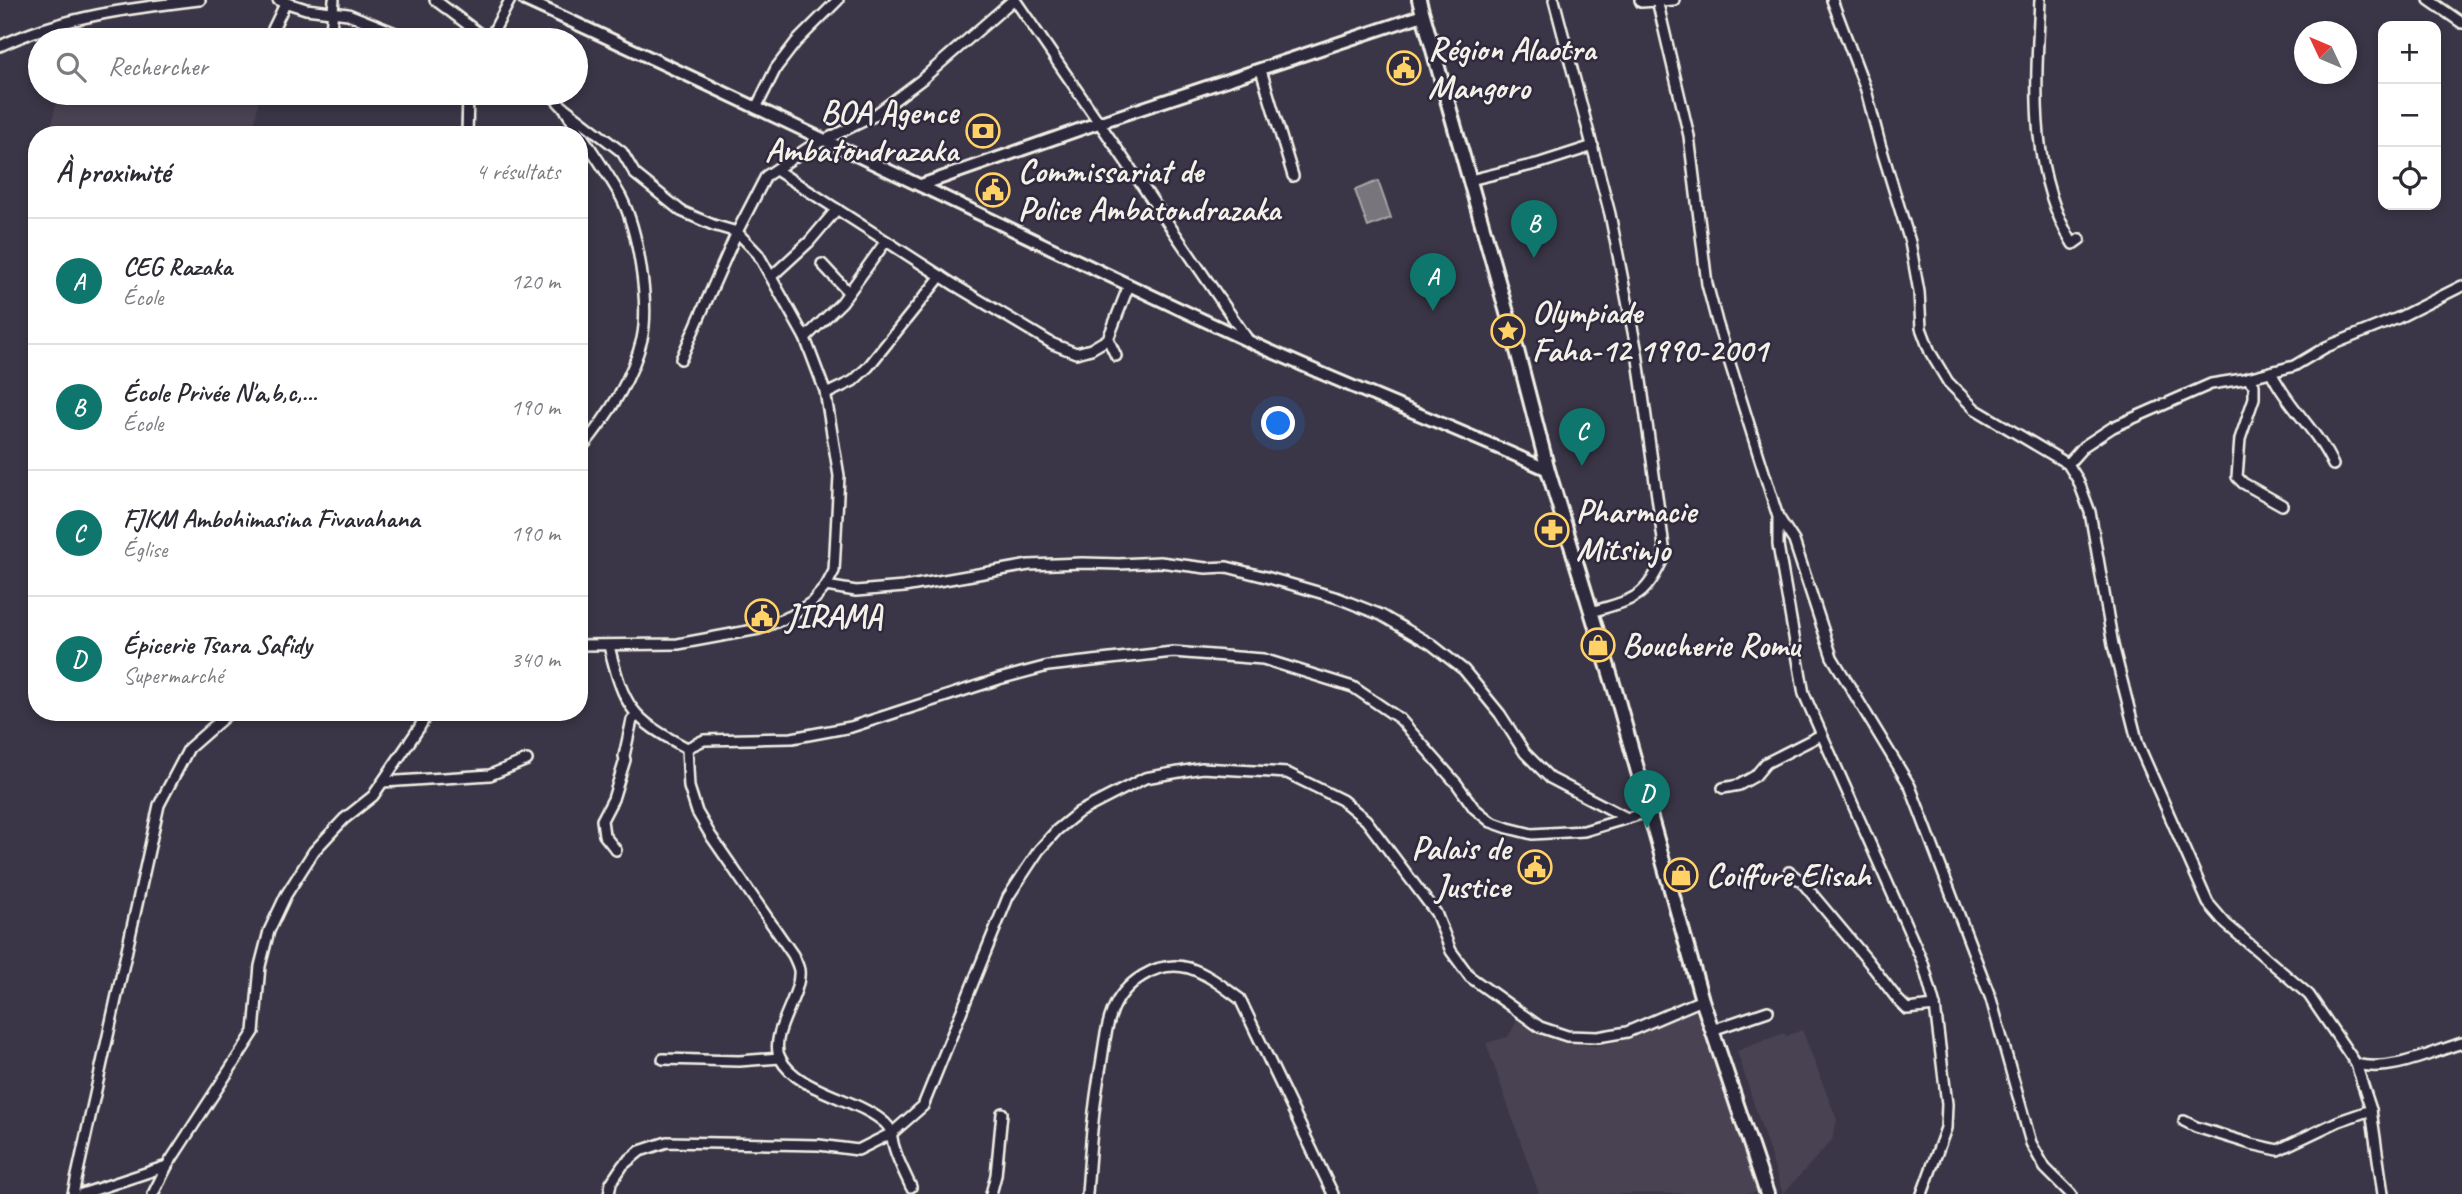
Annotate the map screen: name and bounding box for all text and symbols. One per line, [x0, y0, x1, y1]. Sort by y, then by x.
north arrow [2294, 21, 2357, 84]
map controls [2378, 21, 2441, 210]
button: + [2378, 21, 2441, 84]
search box [28, 28, 588, 105]
place label: Région Alaotra Mangoro [1428, 28, 1598, 108]
icon: search [52, 48, 90, 86]
public building icon: Région Alaotra Mangoro [1385, 49, 1423, 87]
text: Rechercher [108, 50, 208, 83]
button: − [2378, 84, 2441, 147]
place label: BOA Agence Ambatondrazaka [765, 91, 961, 171]
bank icon: BOA Agence Ambatondrazaka [964, 112, 1002, 150]
button: locate [2378, 147, 2441, 210]
place label: Commissariat de Police Ambatondrazaka [1018, 150, 1283, 230]
text: À proximité [56, 153, 170, 191]
text: 4 résultats [476, 157, 560, 186]
public building icon: Commissariat de Police Ambatondrazaka [974, 171, 1012, 209]
pin: B [1511, 200, 1557, 258]
text: CEG Razaka [123, 250, 232, 283]
pin: A [1410, 253, 1456, 311]
text: A [73, 267, 85, 296]
text: 120 m [511, 267, 560, 296]
text: École [123, 283, 163, 312]
place label: Olympiade Faha-12 1990-2001 [1532, 291, 1771, 371]
place icon: Olympiade Faha-12 1990-2001 [1489, 312, 1527, 350]
text: École Privée N'a,b,c,... [123, 376, 317, 409]
text: B [73, 393, 85, 422]
text: 190 m [511, 393, 560, 422]
your location [1261, 406, 1295, 440]
pin: C [1559, 408, 1605, 466]
text: École [123, 409, 163, 438]
place label: Pharmacie Mitsinjo [1576, 490, 1699, 570]
text: FJKM Ambohimasina Fivavahana [123, 502, 420, 535]
pharmacy icon: Pharmacie Mitsinjo [1533, 511, 1571, 549]
text: C [74, 519, 84, 548]
text: 190 m [511, 519, 560, 548]
text: Église [123, 535, 167, 564]
place label: JIRAMA [784, 595, 884, 637]
public building icon: JIRAMA [743, 597, 781, 635]
place label: Boucherie Romu [1622, 624, 1802, 666]
shop icon: Boucherie Romu [1579, 626, 1617, 664]
text: Épicerie Tsara Safidy [123, 628, 312, 661]
text: D [72, 645, 86, 674]
text: 340 m [511, 645, 560, 674]
text: Supermarché [123, 661, 223, 690]
pin: D [1624, 770, 1670, 828]
place label: Palais de Justice [1411, 827, 1513, 907]
public building icon: Palais de Justice [1516, 848, 1554, 886]
place label: Coiffure Elisah [1706, 854, 1872, 896]
shop icon: Coiffure Elisah [1662, 856, 1700, 894]

